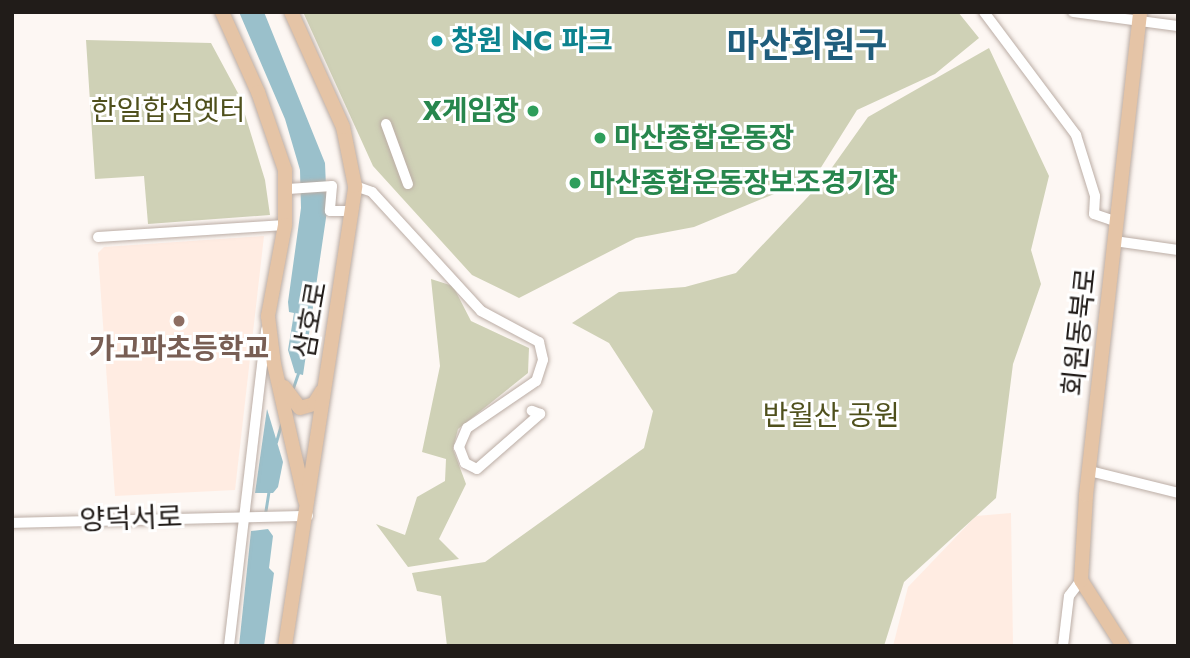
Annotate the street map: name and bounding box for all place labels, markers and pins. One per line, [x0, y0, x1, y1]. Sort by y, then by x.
place label: 창원 NC 파크 [451, 24, 613, 58]
marker: 창원 NC 파크 [429, 33, 445, 49]
place label: X게임장 [423, 94, 519, 128]
marker: X게임장 [525, 103, 541, 119]
place label: 마산종합운동장 [614, 121, 794, 155]
marker: 마산종합운동장 [592, 130, 608, 146]
place label: 마산종합운동장보조경기장 [589, 166, 898, 200]
marker: 마산종합운동장보조경기장 [567, 175, 583, 191]
marker: 가고파초등학교 [171, 313, 187, 329]
place label: 가고파초등학교 [89, 332, 269, 366]

